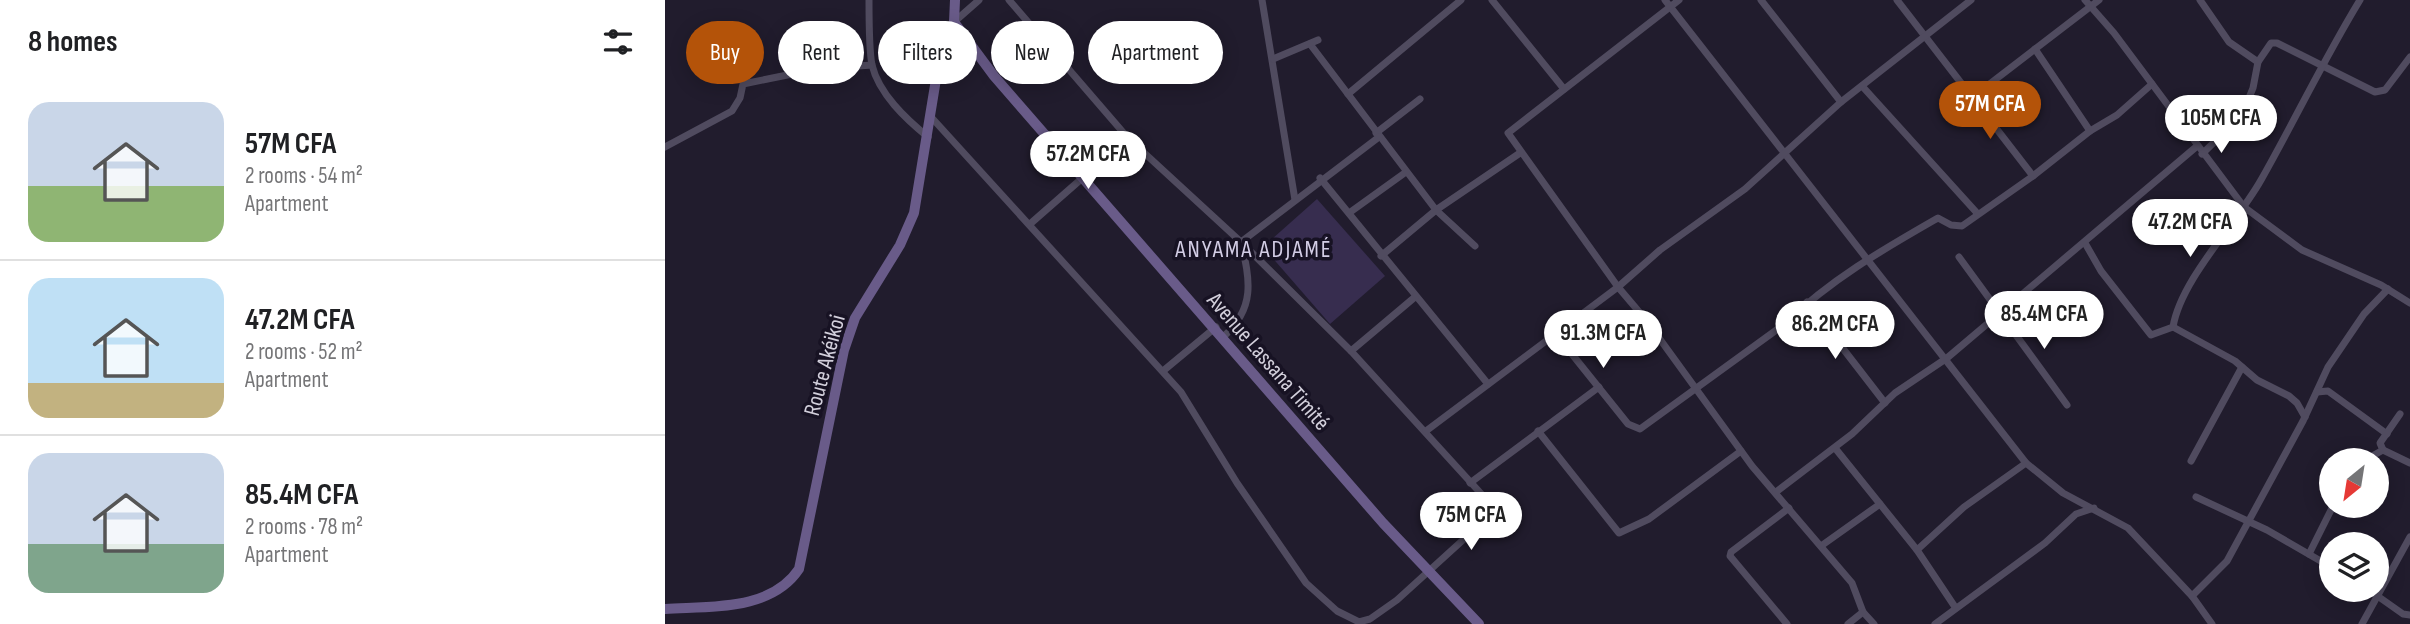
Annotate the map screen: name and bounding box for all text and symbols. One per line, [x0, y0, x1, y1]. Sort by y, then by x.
chip: Buy [686, 21, 764, 84]
chip: Rent [778, 21, 864, 84]
chip: Filters [878, 21, 977, 84]
chip: New [991, 21, 1074, 84]
chip: Apartment [1088, 21, 1223, 84]
icon: filters [599, 23, 637, 61]
text: 8 homes [28, 24, 117, 60]
pin: 57M CFA [1925, 82, 2055, 141]
text: 57M CFA [1955, 90, 2025, 118]
pin: 105M CFA [2149, 96, 2293, 155]
text: 105M CFA [2181, 104, 2261, 132]
text: 57M CFA [245, 126, 336, 162]
icon: home [84, 130, 168, 214]
pin: 57.2M CFA [1008, 132, 1168, 191]
text: 57.2M CFA [1046, 140, 1130, 168]
text: 2 rooms · 54 m² [245, 162, 363, 190]
text: Apartment [245, 190, 329, 218]
pin: 47.2M CFA [2110, 200, 2270, 259]
text: 47.2M CFA [2148, 208, 2232, 236]
district label: ANYAMA ADJAMÉ [1174, 235, 1333, 264]
street label: Avenue Lassana Timité [1200, 286, 1336, 436]
pin: 85.4M CFA [1964, 292, 2124, 351]
text: 85.4M CFA [2001, 300, 2087, 328]
text: 47.2M CFA [245, 302, 354, 338]
pin: 86.2M CFA [1755, 302, 1915, 361]
icon: home [84, 306, 168, 390]
pin: 91.3M CFA [1523, 310, 1683, 370]
text: 86.2M CFA [1792, 310, 1878, 338]
street label: Route Akéikoi [798, 312, 852, 419]
text: 91.3M CFA [1560, 319, 1646, 347]
text: 2 rooms · 52 m² [245, 338, 363, 366]
text: Apartment [245, 366, 329, 394]
north arrow [2319, 448, 2389, 518]
map controls [2319, 448, 2389, 602]
text: 85.4M CFA [245, 477, 358, 513]
icon: home [84, 481, 168, 565]
pin: 75M CFA [1406, 492, 1536, 552]
text: 75M CFA [1436, 501, 1506, 529]
text: 2 rooms · 78 m² [245, 513, 363, 541]
button: layers [2319, 532, 2389, 602]
text: Apartment [245, 541, 329, 569]

